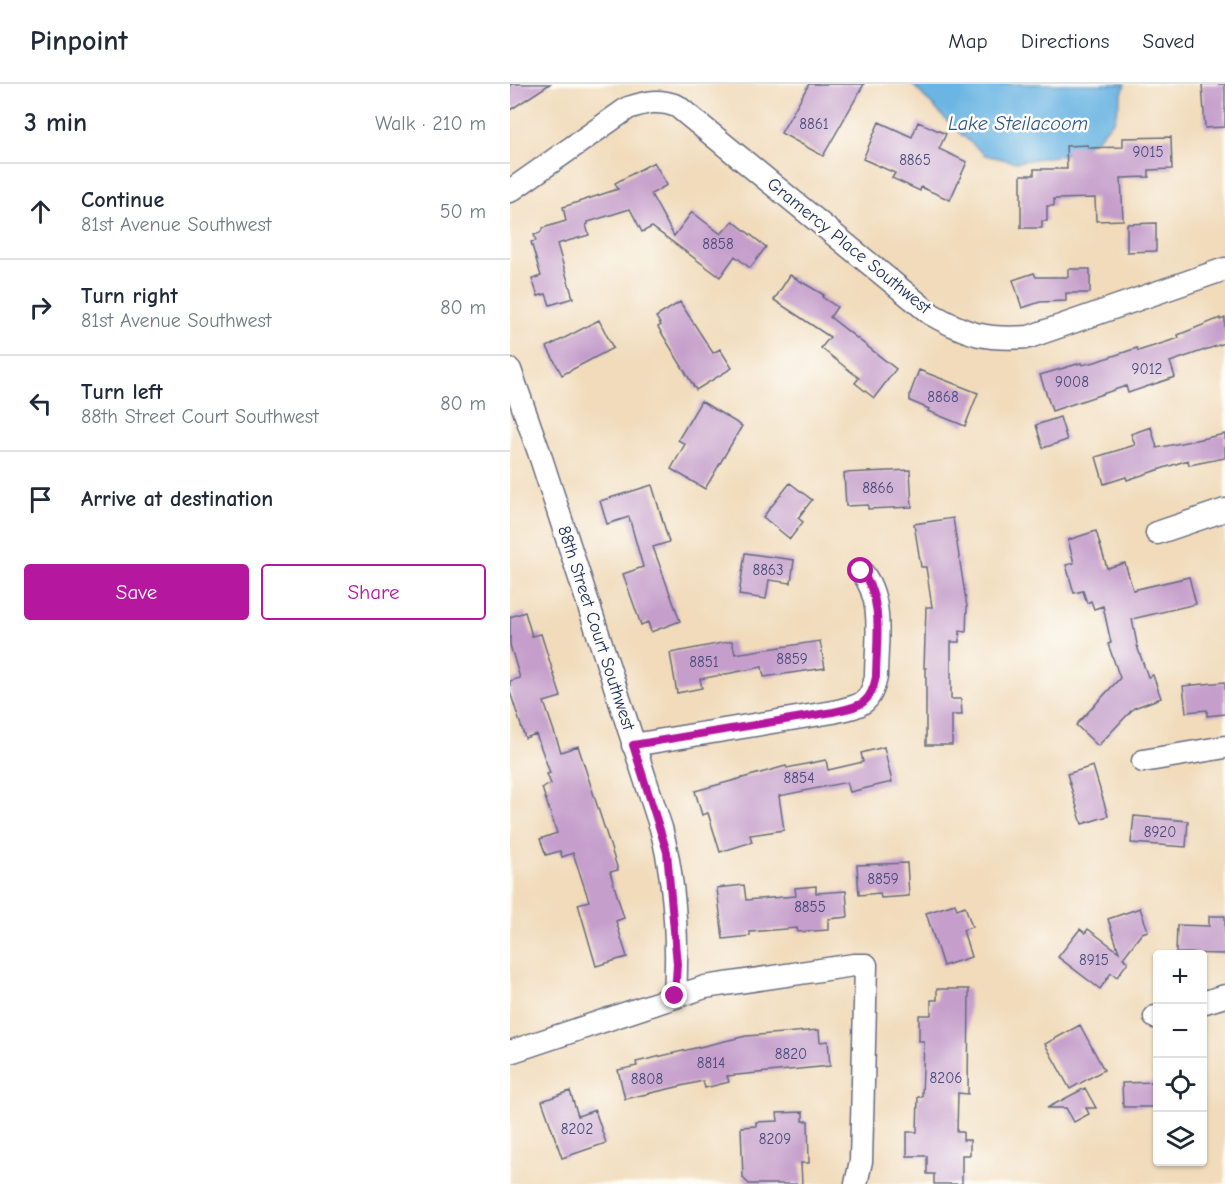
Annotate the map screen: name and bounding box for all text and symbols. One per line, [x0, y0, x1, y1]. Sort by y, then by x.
text: Pinpoint [30, 25, 128, 57]
text: Map [948, 29, 988, 53]
text: Directions [1021, 29, 1110, 53]
text: Saved [1143, 29, 1195, 53]
text: 3 min [24, 108, 87, 138]
text: Walk · 210 m [375, 112, 486, 135]
water label: Lake Steilacoom [948, 112, 1088, 135]
house number: 8861 [799, 115, 829, 133]
house number: 9015 [1132, 143, 1164, 161]
house number: 8865 [899, 151, 931, 169]
street label: Gramercy Place Southwest [763, 173, 936, 319]
text: Continue [81, 187, 164, 213]
icon: ahead [24, 195, 57, 228]
text: 50 m [440, 200, 486, 223]
text: 81st Avenue Southwest [81, 213, 271, 236]
house number: 8858 [702, 235, 734, 253]
text: Turn right [81, 283, 178, 309]
icon: right [24, 291, 57, 324]
text: 80 m [440, 296, 486, 319]
text: 81st Avenue Southwest [81, 309, 271, 332]
house number: 9012 [1132, 360, 1162, 378]
house number: 9008 [1055, 373, 1089, 391]
text: Turn left [81, 379, 163, 405]
icon: left [24, 387, 57, 420]
house number: 8868 [927, 388, 959, 406]
text: 80 m [440, 392, 486, 415]
text: 88th Street Court Southwest [81, 405, 319, 428]
house number: 8866 [862, 479, 894, 497]
icon: arrive [24, 483, 57, 516]
text: Arrive at destination [81, 486, 273, 512]
street label: 88th Street Court Southwest [553, 523, 639, 734]
route start [847, 557, 873, 583]
house number: 8863 [752, 561, 784, 579]
button: Save [24, 564, 249, 620]
button: Share [261, 564, 486, 620]
house number: 8859 [776, 650, 808, 668]
house number: 8851 [689, 653, 719, 671]
house number: 8854 [784, 769, 814, 787]
house number: 8920 [1144, 823, 1176, 841]
house number: 8859 [867, 870, 899, 888]
house number: 8855 [794, 898, 826, 916]
map controls [1153, 950, 1207, 1166]
button: + [1153, 950, 1207, 1004]
house number: 8915 [1079, 951, 1109, 969]
route end [661, 982, 687, 1008]
button: − [1153, 1004, 1207, 1058]
house number: 8820 [775, 1045, 807, 1063]
house number: 8814 [697, 1054, 725, 1072]
button: locate [1153, 1058, 1207, 1112]
house number: 8206 [930, 1069, 962, 1087]
house number: 8808 [631, 1070, 663, 1088]
button: layers [1153, 1112, 1207, 1166]
house number: 8202 [561, 1120, 593, 1138]
house number: 8209 [759, 1130, 791, 1148]

